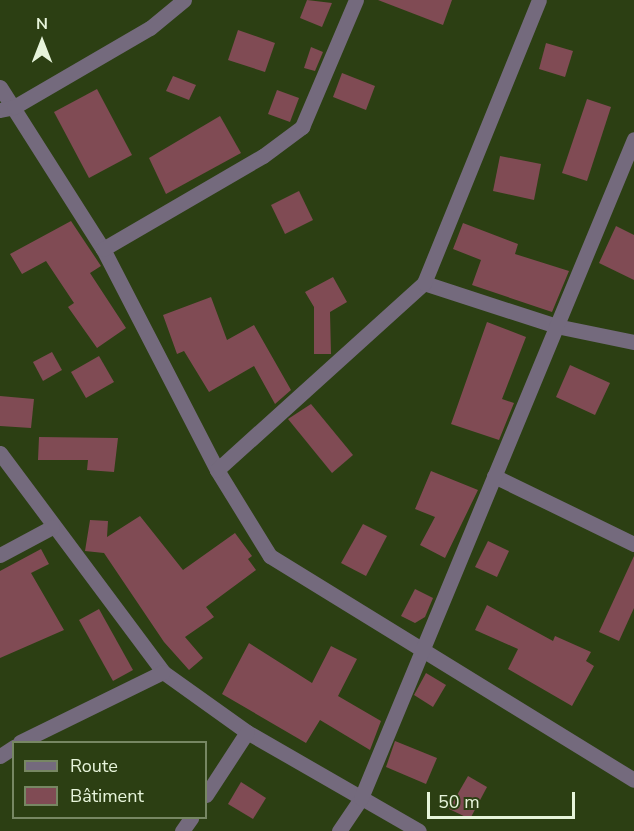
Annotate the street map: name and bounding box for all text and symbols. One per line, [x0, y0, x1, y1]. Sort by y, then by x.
north arrow [12, 12, 72, 72]
text: N [36, 13, 48, 35]
legend [12, 741, 207, 819]
text: Route [70, 754, 118, 778]
scale bar [430, 780, 578, 818]
text: Bâtiment [70, 784, 144, 808]
text: 50 m [438, 790, 480, 814]

